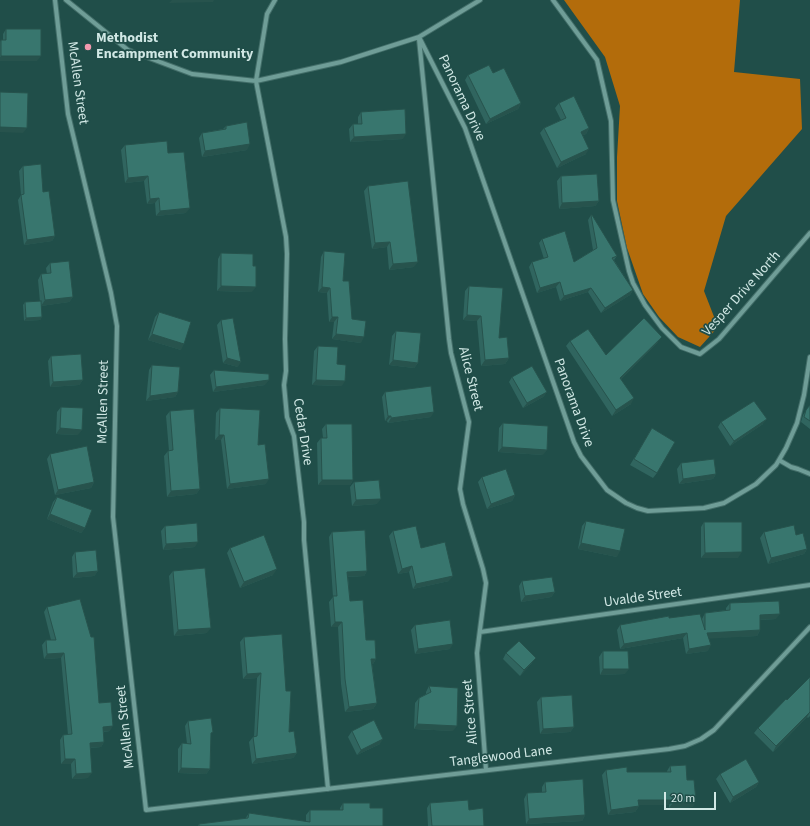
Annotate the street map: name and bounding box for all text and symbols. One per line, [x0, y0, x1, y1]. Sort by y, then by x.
place label: Methodist Encampment Community [96, 31, 253, 64]
street label: McAllen Street [63, 40, 91, 126]
marker: Methodist Encampment Community [83, 42, 93, 52]
street label: Panorama Drive [434, 52, 488, 144]
street label: Vesper Drive North [699, 248, 785, 340]
street label: Alice Street [454, 345, 486, 413]
street label: Panorama Drive [549, 356, 597, 450]
street label: McAllen Street [95, 360, 113, 444]
street label: Cedar Drive [288, 397, 316, 467]
street label: Uvalde Street [603, 584, 683, 612]
street label: Alice Street [460, 679, 482, 745]
street label: McAllen Street [113, 684, 139, 770]
street label: Tanglewood Lane [449, 742, 553, 772]
scale bar [666, 784, 718, 810]
text: 20 m [671, 790, 695, 807]

